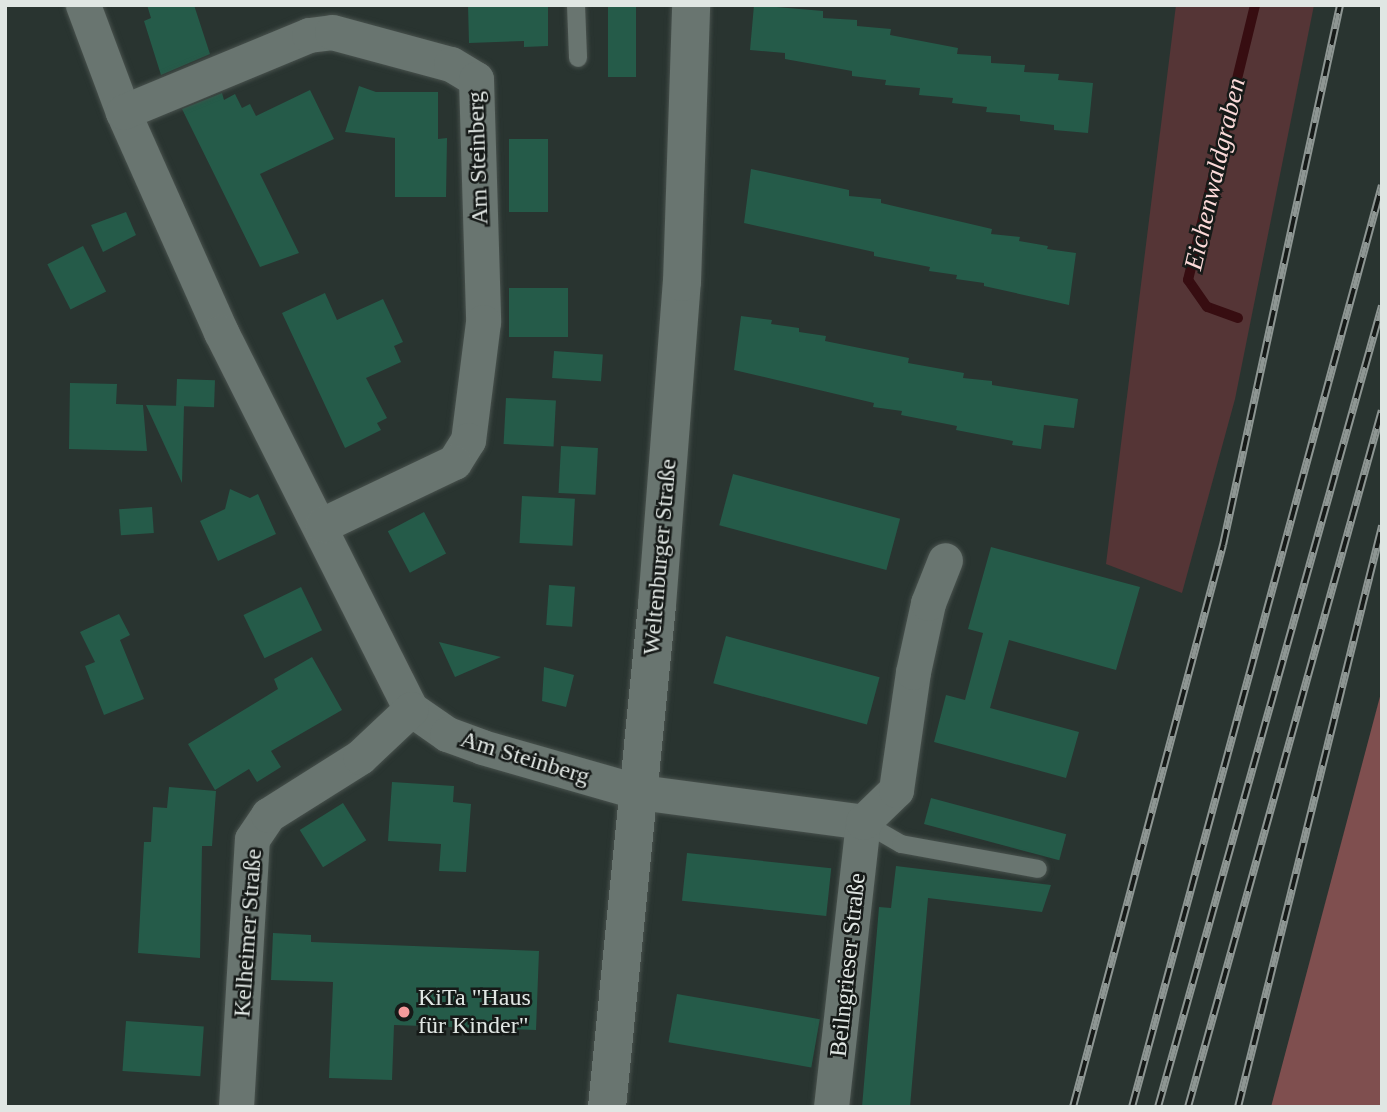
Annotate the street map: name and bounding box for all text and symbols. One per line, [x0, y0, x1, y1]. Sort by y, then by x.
water label: Eichenwaldgraben [1178, 75, 1252, 273]
street label: Am Steinberg [461, 91, 495, 225]
street label: Weltenburger Straße [637, 458, 683, 656]
street label: Am Steinberg [457, 725, 593, 791]
street label: Kelheimer Straße [228, 848, 268, 1018]
street label: Beilngrieser Straße [824, 872, 872, 1058]
place label: KiTa "Haus für Kinder" [418, 984, 531, 1040]
marker: KiTa "Haus für Kinder" [396, 1004, 412, 1020]

